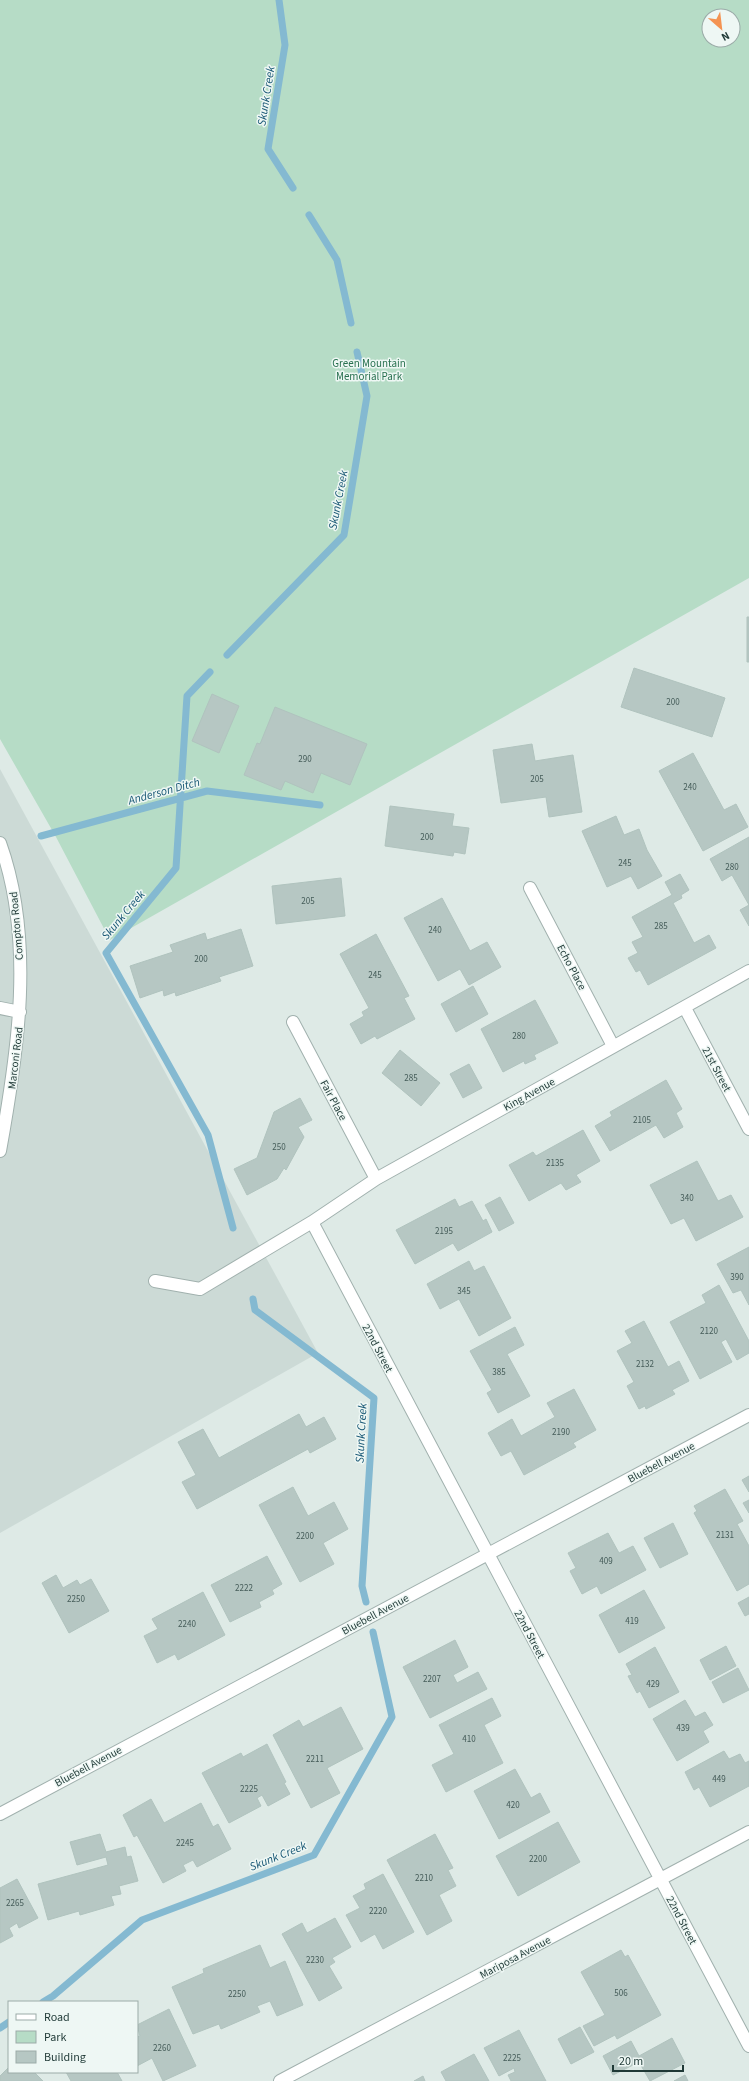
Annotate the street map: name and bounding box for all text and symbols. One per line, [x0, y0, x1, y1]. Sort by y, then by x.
north arrow [701, 8, 741, 48]
text: N [719, 28, 732, 45]
water label: Skunk Creek [253, 65, 280, 127]
park label: Green Mountain Memorial Park [332, 356, 406, 384]
water label: Skunk Creek [324, 469, 353, 531]
house number: 200 [666, 696, 680, 709]
house number: 290 [298, 753, 312, 766]
house number: 205 [530, 773, 544, 786]
water label: Anderson Ditch [125, 774, 202, 809]
house number: 240 [683, 781, 697, 794]
house number: 200 [420, 831, 434, 844]
house number: 245 [618, 857, 632, 870]
house number: 280 [725, 861, 739, 874]
water label: Skunk Creek [98, 887, 149, 944]
street label: Compton Road [6, 891, 27, 961]
house number: 205 [301, 895, 315, 908]
house number: 285 [654, 920, 668, 933]
house number: 240 [428, 924, 442, 937]
street label: Echo Place [553, 942, 590, 993]
house number: 200 [194, 953, 208, 966]
house number: 245 [368, 969, 382, 982]
street label: Marconi Road [4, 1026, 27, 1090]
house number: 280 [512, 1030, 526, 1043]
street label: 21st Street [698, 1044, 735, 1095]
house number: 285 [404, 1072, 418, 1085]
street label: King Avenue [501, 1074, 558, 1115]
street label: Fair Place [317, 1077, 351, 1124]
house number: 2105 [633, 1114, 651, 1127]
house number: 250 [272, 1141, 286, 1154]
house number: 2135 [546, 1157, 564, 1170]
house number: 340 [680, 1192, 694, 1205]
house number: 2195 [435, 1225, 453, 1238]
house number: 390 [730, 1271, 744, 1284]
house number: 345 [457, 1285, 471, 1298]
street label: 22nd Street [359, 1321, 397, 1375]
house number: 2120 [700, 1325, 718, 1338]
house number: 2132 [636, 1358, 654, 1371]
house number: 385 [492, 1366, 506, 1379]
water label: Skunk Creek [351, 1402, 372, 1464]
house number: 2190 [552, 1426, 570, 1439]
street label: Bluebell Avenue [625, 1438, 698, 1486]
house number: 2131 [716, 1529, 734, 1542]
house number: 2200 [296, 1530, 314, 1543]
house number: 409 [599, 1555, 613, 1568]
house number: 2222 [235, 1582, 253, 1595]
street label: Bluebell Avenue [339, 1590, 412, 1638]
house number: 2250 [67, 1593, 85, 1606]
street label: 22nd Street [511, 1607, 549, 1661]
house number: 419 [625, 1615, 639, 1628]
house number: 2240 [178, 1618, 196, 1631]
house number: 2207 [423, 1673, 441, 1686]
house number: 429 [646, 1678, 660, 1691]
house number: 439 [676, 1722, 690, 1735]
house number: 410 [462, 1733, 476, 1746]
street label: Bluebell Avenue [52, 1742, 125, 1790]
house number: 2211 [306, 1753, 324, 1766]
house number: 449 [712, 1773, 726, 1786]
house number: 2225 [240, 1783, 258, 1796]
house number: 420 [506, 1799, 520, 1812]
house number: 2245 [176, 1837, 194, 1850]
water label: Skunk Creek [247, 1837, 310, 1876]
house number: 2200 [529, 1853, 547, 1866]
house number: 2210 [415, 1872, 433, 1885]
street label: 22nd Street [663, 1893, 701, 1947]
house number: 2265 [6, 1897, 24, 1910]
house number: 2220 [369, 1905, 387, 1918]
street label: Mariposa Avenue [477, 1932, 554, 1982]
house number: 2230 [306, 1954, 324, 1967]
house number: 506 [614, 1987, 628, 2000]
house number: 2250 [228, 1988, 246, 2001]
legend [8, 2001, 138, 2073]
text: Road [44, 2009, 70, 2026]
text: Park [44, 2029, 66, 2046]
house number: 2260 [153, 2042, 171, 2055]
scale bar [613, 2047, 683, 2073]
text: Building [44, 2049, 86, 2066]
house number: 2225 [503, 2052, 521, 2065]
text: 20 m [619, 2053, 643, 2070]

